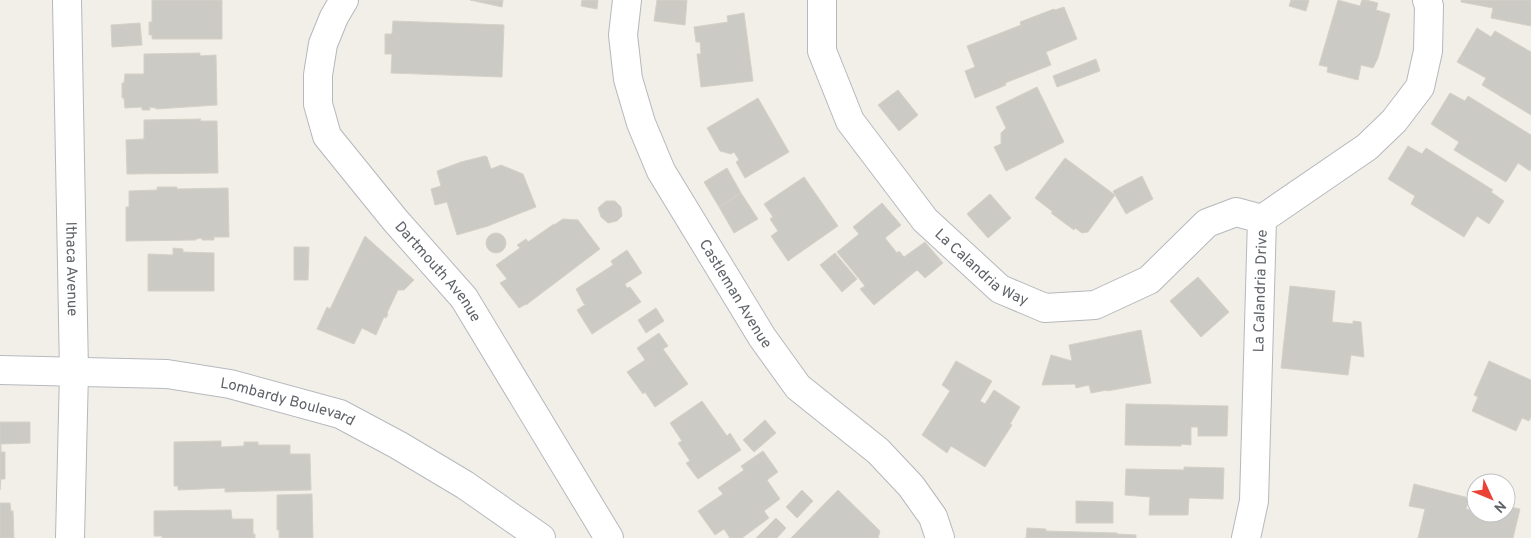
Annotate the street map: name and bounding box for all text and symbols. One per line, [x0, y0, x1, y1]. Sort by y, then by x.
street label: Dartmouth Avenue [390, 218, 484, 326]
street label: Ithaca Avenue [60, 221, 81, 316]
street label: La Calandria Way [930, 225, 1031, 311]
street label: La Calandria Drive [1250, 229, 1273, 353]
street label: Castleman Avenue [694, 236, 775, 353]
street label: Lombardy Boulevard [219, 375, 358, 431]
north arrow [1466, 473, 1516, 523]
text: N [1490, 496, 1509, 516]

